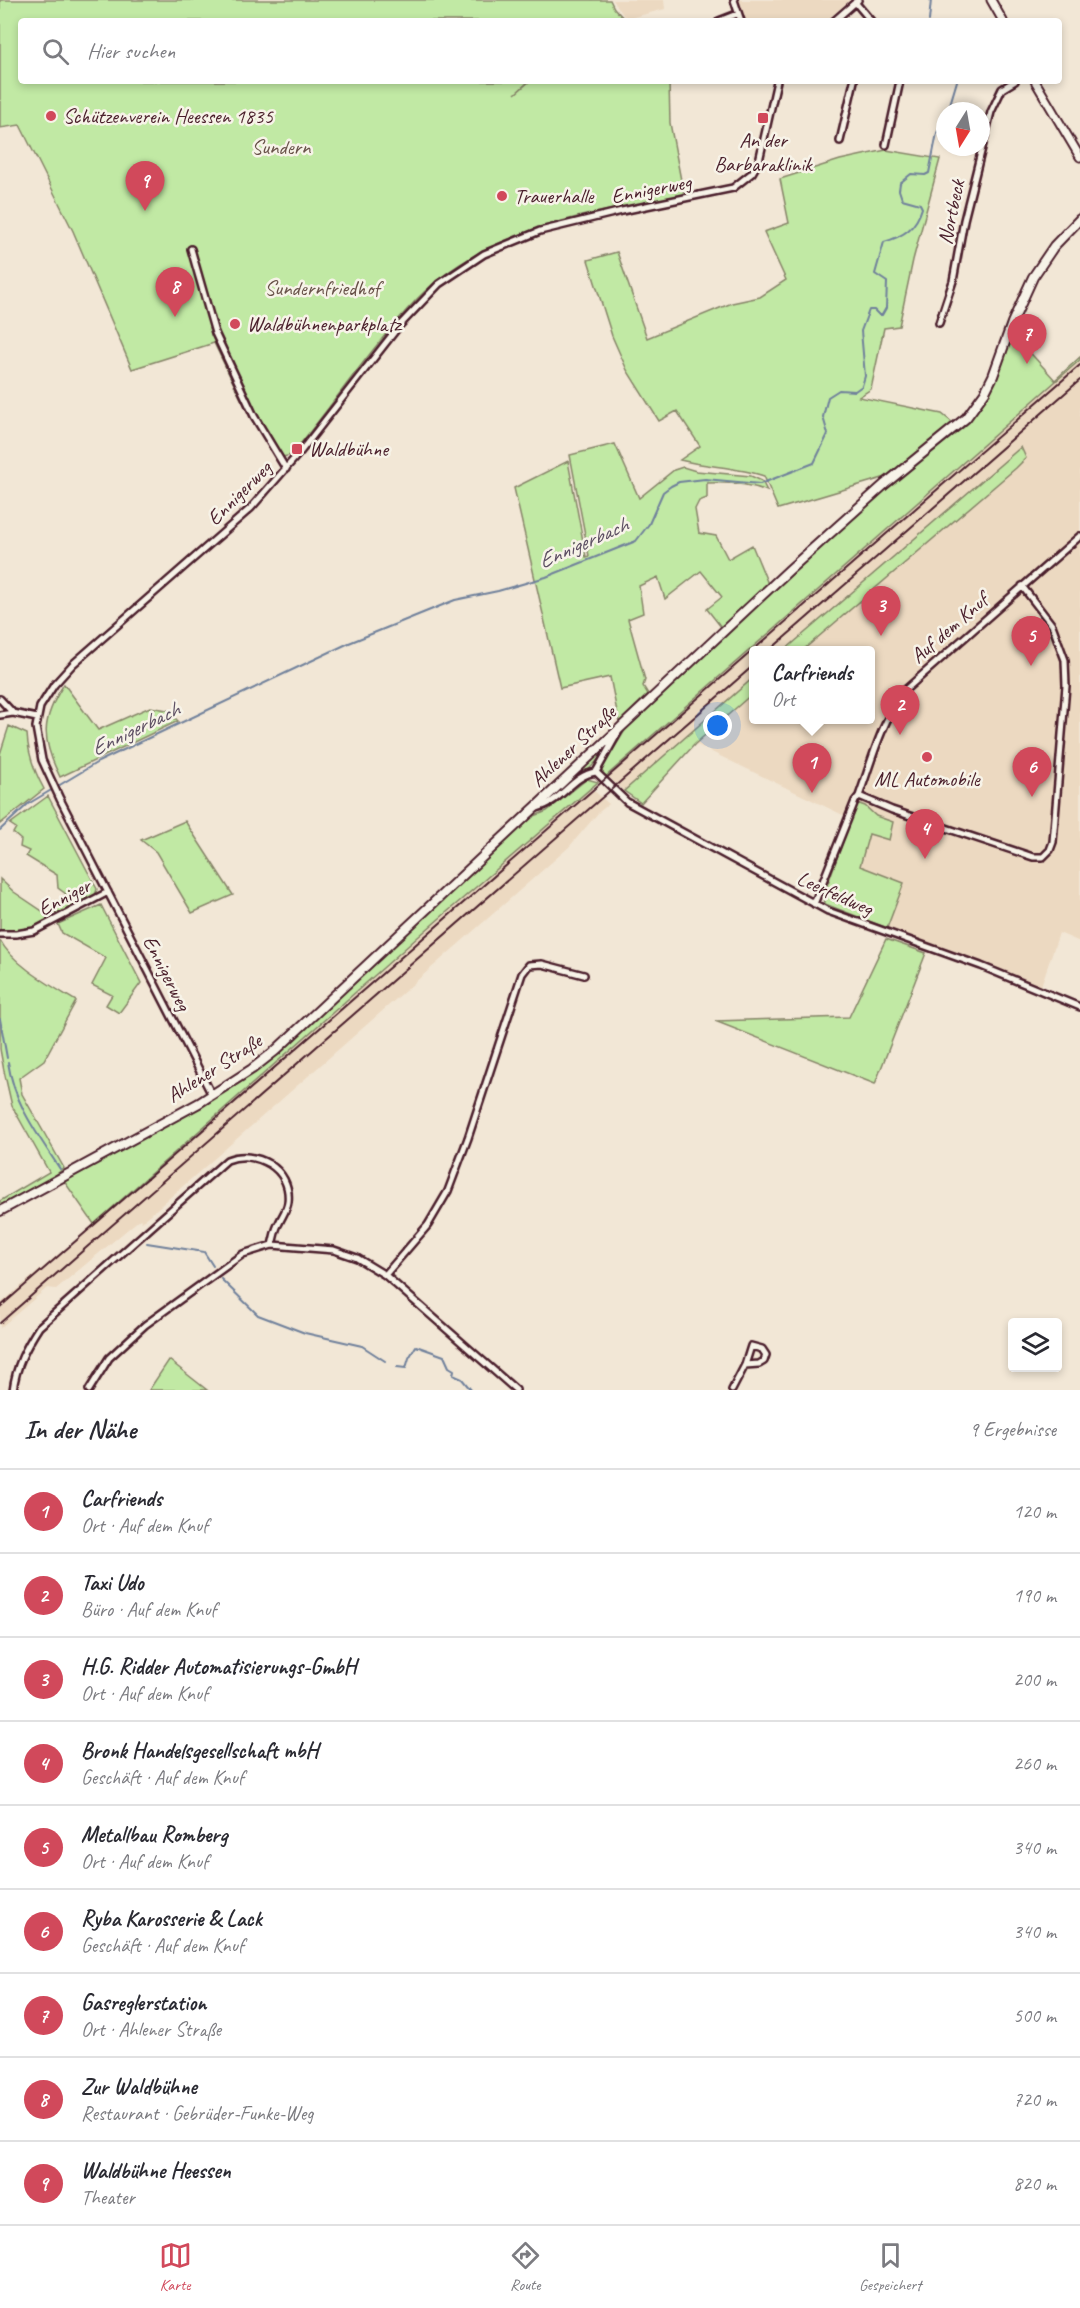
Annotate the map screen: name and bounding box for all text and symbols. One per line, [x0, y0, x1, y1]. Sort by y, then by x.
search box [18, 18, 1062, 84]
icon: search [39, 35, 72, 68]
text: Hier suchen [87, 37, 175, 65]
north arrow [936, 102, 990, 156]
place label: Schützenverein Heessen 1835 [63, 103, 275, 129]
marker: Schützenverein Heessen 1835 [44, 109, 58, 123]
marker: An der Barbaraklinik [756, 111, 770, 125]
place label: An der Barbaraklinik [714, 127, 814, 177]
park label: Sundern [251, 134, 311, 160]
pin: 9 [126, 162, 164, 211]
street label: Ennigerweg [609, 168, 695, 209]
street label: Nortbeck [931, 176, 971, 247]
place label: Trauerhalle [514, 183, 595, 209]
marker: Trauerhalle [495, 189, 509, 203]
pin: 8 [156, 268, 195, 317]
park label: Sundernfriedhof [265, 275, 384, 301]
place label: Waldbühnenparkplatz [247, 311, 403, 337]
pin: 7 [1008, 314, 1046, 364]
marker: Waldbühnenparkplatz [228, 317, 242, 331]
place label: Waldbühne [309, 436, 390, 462]
marker: Waldbühne [290, 442, 304, 456]
street label: Ennigerweg [201, 454, 278, 531]
water label: Ennigerbach [534, 510, 634, 575]
street label: Auf dem Knuf [905, 585, 996, 669]
pin: 3 [862, 586, 900, 636]
pin: 5 [1012, 616, 1050, 666]
popup [749, 646, 875, 724]
text: Carfriends [771, 659, 853, 687]
pin: 2 [880, 686, 920, 735]
text: Ort [771, 687, 795, 712]
water label: Ennigerbach [86, 695, 186, 763]
street label: Ahlener Straße [525, 698, 623, 792]
your location [703, 711, 732, 740]
pin: 1 [792, 744, 832, 793]
pin: 6 [1012, 748, 1052, 797]
marker: ML Automobile [920, 750, 934, 764]
place label: ML Automobile [874, 766, 981, 792]
pin: 4 [906, 810, 944, 859]
street label: Leerfeldweg [793, 865, 878, 922]
street label: Enniger [33, 871, 97, 922]
street label: Ennigerweg [137, 931, 198, 1016]
street label: Ahlener Straße [162, 1026, 268, 1108]
map controls [1008, 1318, 1062, 1372]
button: layers [1008, 1318, 1062, 1372]
text: In der Nähe [24, 1413, 136, 1446]
text: 9 Ergebnisse [969, 1417, 1056, 1442]
text: Carfriends [81, 1485, 162, 1513]
text: 1 [39, 1499, 48, 1524]
text: 120 m [1013, 1499, 1056, 1524]
text: Ort · Auf dem Knuf [81, 1513, 208, 1538]
text: Taxi Udo [81, 1569, 144, 1597]
text: 2 [39, 1583, 48, 1608]
text: 190 m [1013, 1583, 1056, 1608]
text: Büro · Auf dem Knuf [81, 1597, 216, 1622]
text: H.G. Ridder Automatisierungs-GmbH [81, 1653, 356, 1681]
text: 3 [39, 1667, 48, 1692]
text: 200 m [1013, 1667, 1056, 1692]
text: Ort · Auf dem Knuf [81, 1681, 208, 1706]
text: Bronk Handelsgesellschaft mbH [81, 1737, 318, 1765]
text: 4 [39, 1751, 48, 1776]
text: 260 m [1013, 1751, 1056, 1776]
text: Geschäft · Auf dem Knuf [81, 1765, 244, 1790]
text: Metallbau Romberg [81, 1821, 227, 1849]
text: 5 [39, 1835, 48, 1860]
text: 340 m [1013, 1835, 1056, 1860]
text: Ort · Auf dem Knuf [81, 1849, 208, 1874]
text: Ryba Karosserie & Lack [81, 1905, 262, 1933]
text: 6 [39, 1919, 48, 1944]
text: 340 m [1013, 1919, 1056, 1944]
text: Geschäft · Auf dem Knuf [81, 1933, 244, 1958]
text: Gasreglerstation [81, 1989, 206, 2017]
text: 7 [39, 2003, 48, 2028]
text: 500 m [1013, 2003, 1056, 2028]
text: Ort · Ahlener Straße [81, 2017, 221, 2042]
text: Zur Waldbühne [81, 2073, 197, 2101]
text: 8 [39, 2087, 48, 2112]
text: 720 m [1013, 2087, 1056, 2112]
text: Restaurant · Gebrüder-Funke-Weg [81, 2101, 313, 2126]
text: Waldbühne Heessen [81, 2157, 231, 2185]
text: 9 [39, 2171, 48, 2196]
text: 820 m [1013, 2171, 1056, 2196]
text: Theater [81, 2185, 135, 2210]
tab: Karte [159, 2239, 192, 2295]
tab: Route [509, 2239, 542, 2295]
tab: Gespeichert [859, 2239, 921, 2295]

